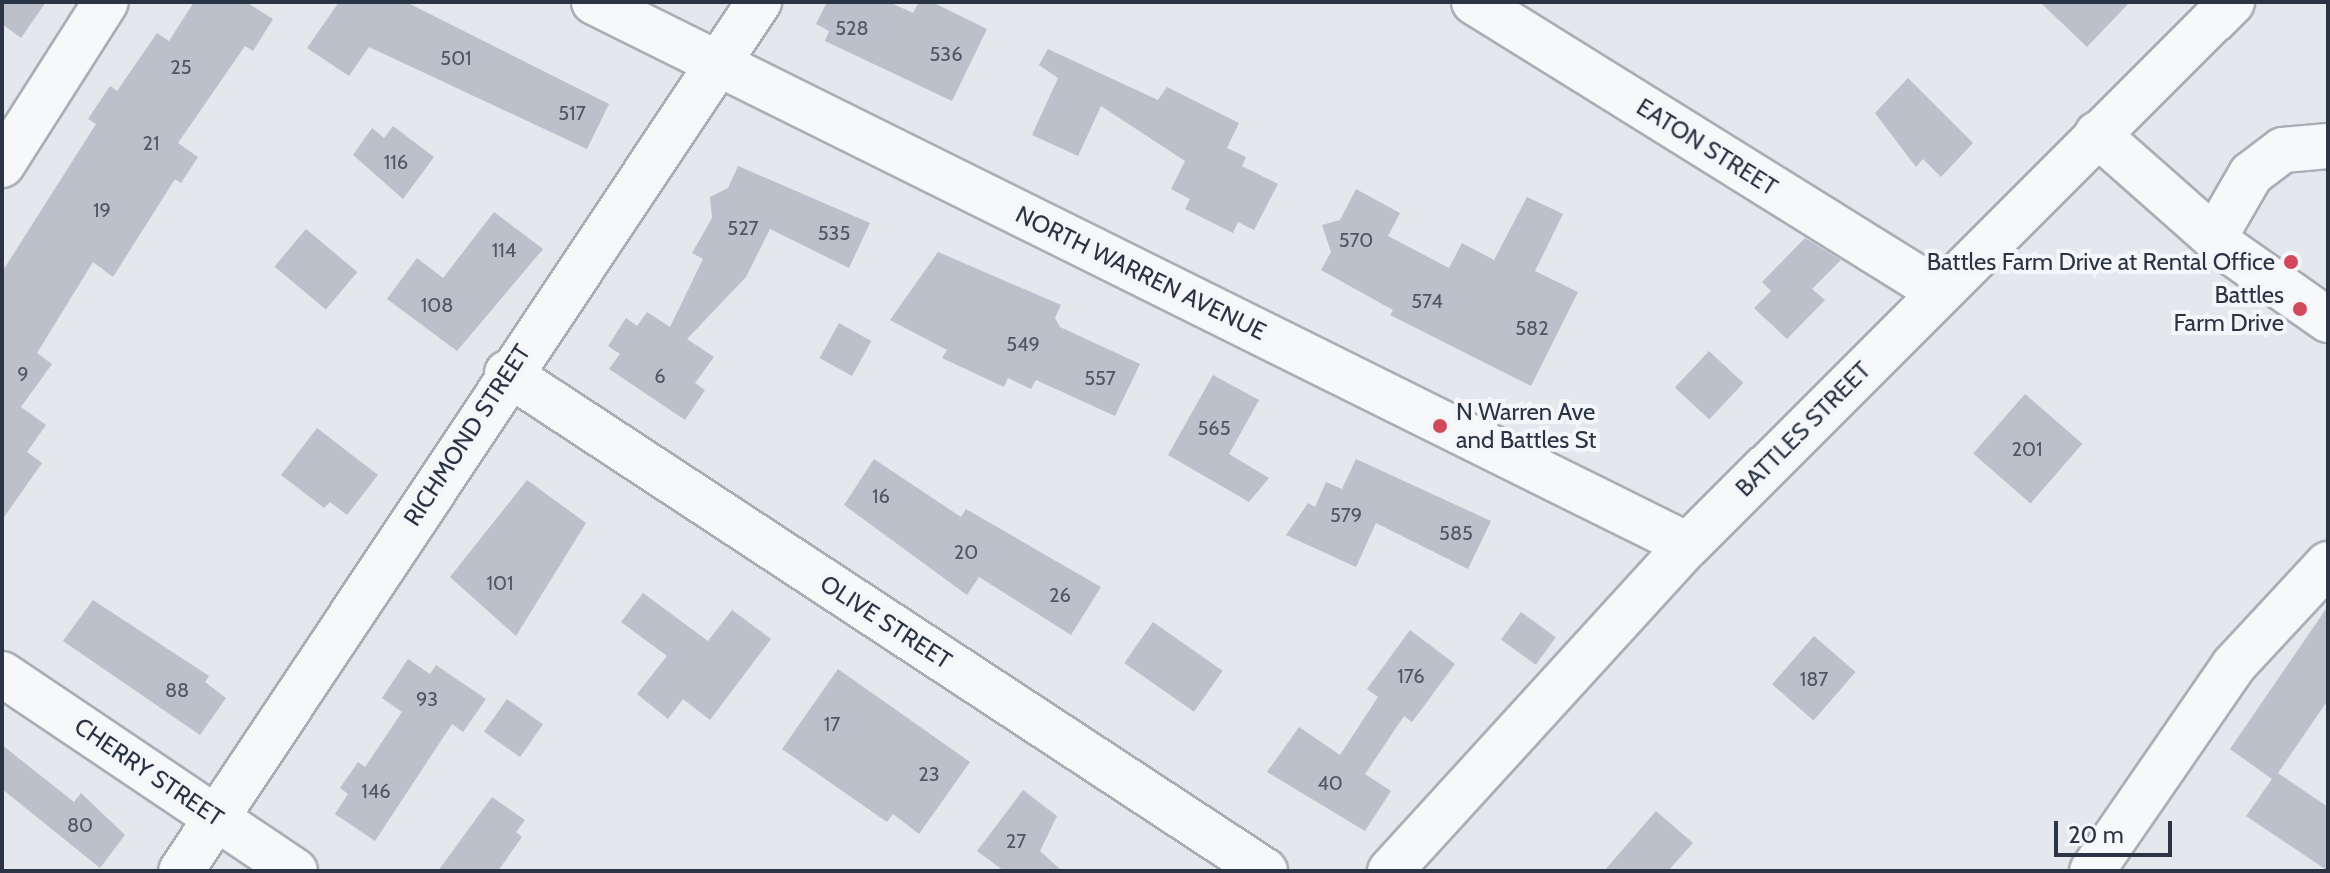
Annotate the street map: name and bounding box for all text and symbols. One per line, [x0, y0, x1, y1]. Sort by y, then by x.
house number: 528 [835, 16, 869, 40]
house number: 536 [930, 42, 962, 66]
house number: 501 [440, 46, 472, 70]
house number: 25 [170, 55, 192, 79]
street label: EATON STREET [1631, 92, 1783, 202]
house number: 517 [558, 101, 586, 125]
house number: 21 [143, 131, 159, 155]
house number: 116 [384, 150, 408, 174]
house number: 19 [93, 198, 111, 222]
street label: NORTH WARREN AVENUE [1011, 200, 1271, 346]
house number: 527 [727, 216, 759, 240]
house number: 535 [818, 221, 850, 245]
house number: 570 [1339, 228, 1373, 252]
house number: 114 [492, 238, 516, 262]
place label: Battles Farm Drive at Rental Office [1927, 248, 2275, 276]
marker: Battles Farm Drive at Rental Office [2282, 253, 2300, 271]
place label: Battles Farm Drive [2173, 281, 2284, 337]
house number: 574 [1411, 289, 1443, 313]
house number: 108 [421, 293, 453, 317]
marker: Battles Farm Drive [2291, 300, 2309, 318]
house number: 582 [1515, 316, 1549, 340]
house number: 549 [1006, 332, 1040, 356]
street label: RICHMOND STREET [398, 339, 536, 531]
street label: BATTLES STREET [1730, 356, 1876, 502]
house number: 9 [17, 362, 29, 386]
house number: 6 [654, 364, 666, 388]
house number: 557 [1084, 366, 1116, 390]
place label: N Warren Ave and Battles St [1456, 398, 1596, 454]
house number: 565 [1198, 416, 1230, 440]
marker: N Warren Ave and Battles St [1431, 417, 1449, 435]
house number: 201 [2012, 437, 2042, 461]
house number: 16 [872, 484, 890, 508]
house number: 579 [1330, 503, 1362, 527]
house number: 585 [1439, 521, 1473, 545]
house number: 20 [954, 540, 978, 564]
street label: OLIVE STREET [815, 569, 957, 675]
house number: 101 [487, 571, 513, 595]
house number: 26 [1049, 583, 1071, 607]
house number: 176 [1397, 664, 1425, 688]
house number: 187 [1800, 667, 1828, 691]
house number: 88 [165, 678, 189, 702]
house number: 93 [416, 687, 438, 711]
street label: CHERRY STREET [69, 712, 229, 832]
house number: 17 [824, 712, 840, 736]
house number: 23 [918, 762, 940, 786]
house number: 40 [1317, 771, 1343, 795]
house number: 146 [361, 779, 391, 803]
scale bar [2058, 805, 2176, 855]
house number: 80 [67, 813, 93, 837]
text: 20 m [2068, 820, 2124, 849]
house number: 27 [1006, 829, 1026, 853]

